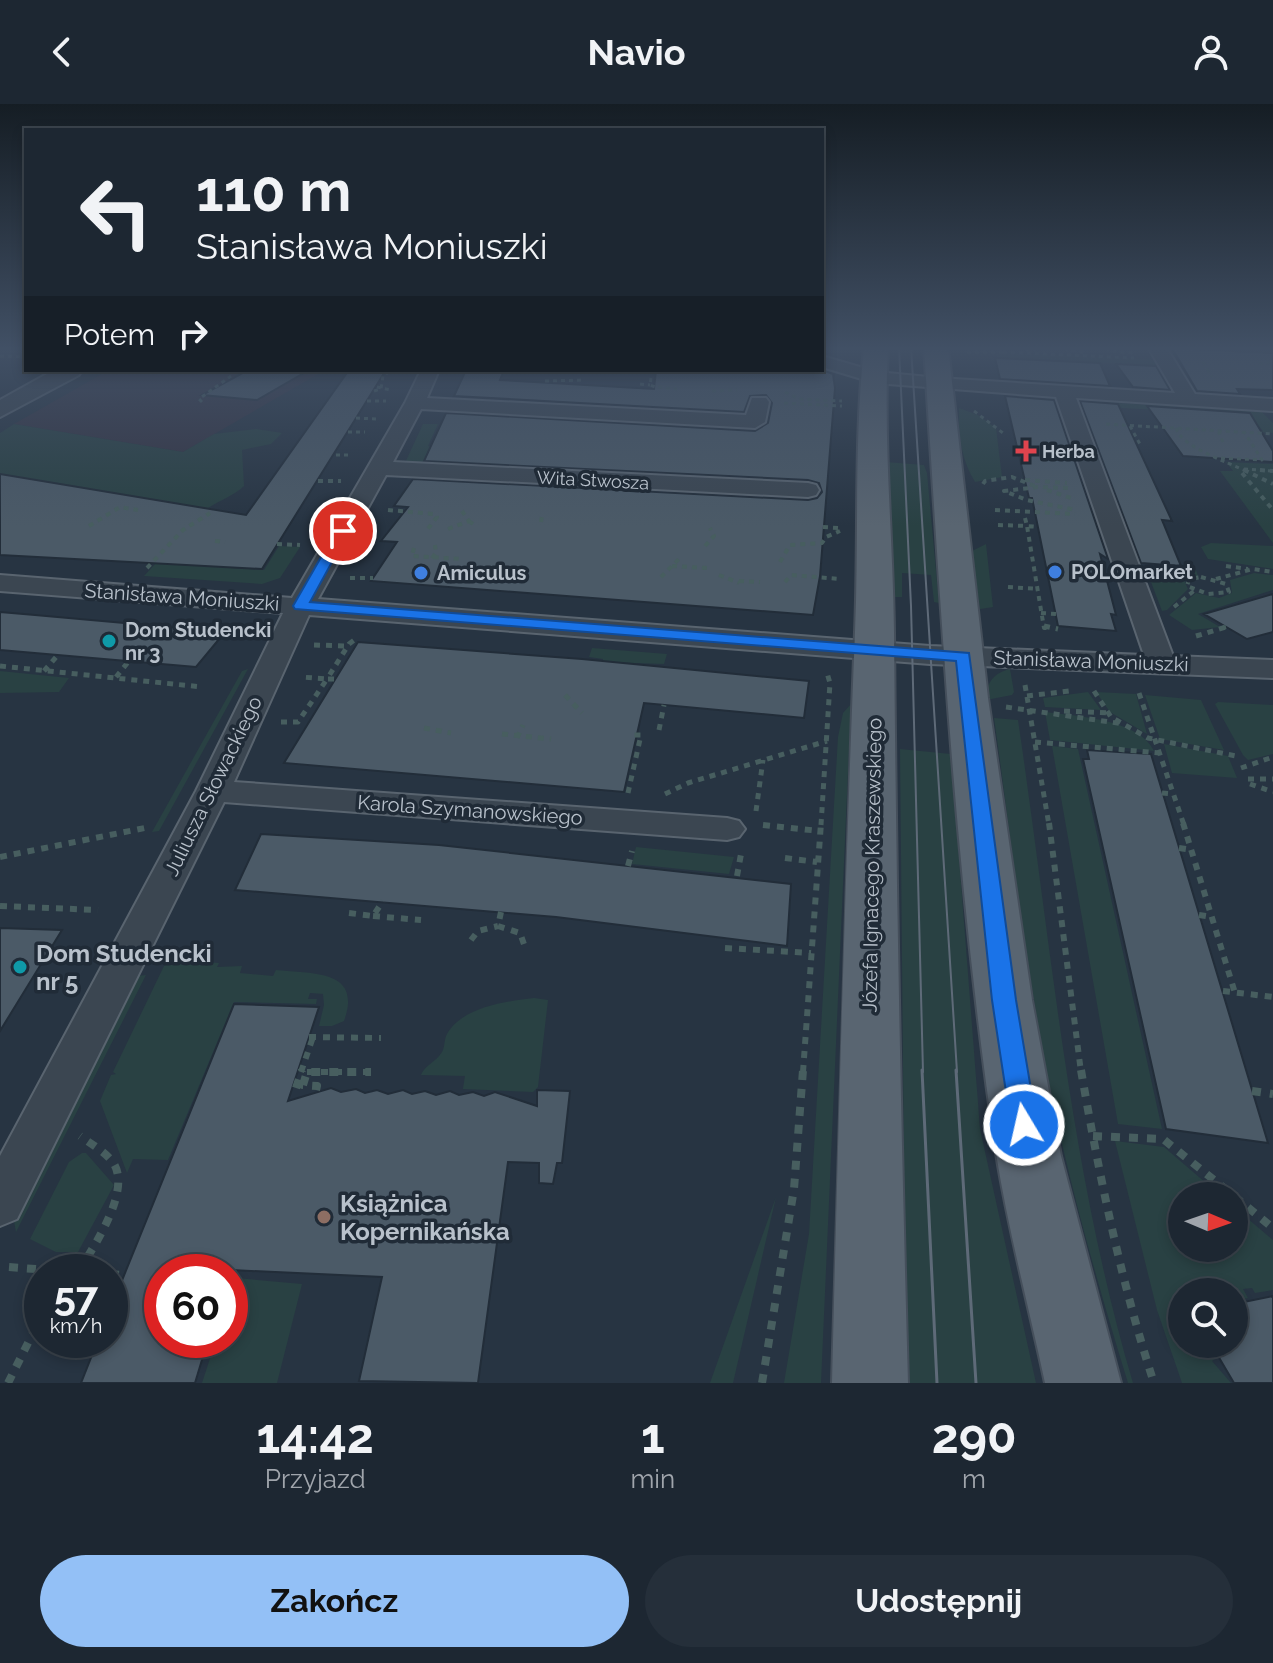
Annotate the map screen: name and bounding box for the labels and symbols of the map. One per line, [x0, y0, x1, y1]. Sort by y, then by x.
place label: Herba [1042, 441, 1095, 462]
marker: Herba [1017, 442, 1035, 460]
street label: Wita Stwosza [536, 467, 650, 493]
pin [309, 497, 377, 565]
place label: POLOmarket [1071, 560, 1193, 584]
place label: Amiculus [437, 561, 526, 585]
marker: POLOmarket [1046, 563, 1064, 581]
marker: Amiculus [412, 564, 430, 582]
street label: Stanisława Moniuszki [84, 578, 280, 616]
place label: Dom Studencki nr 3 [125, 618, 271, 665]
marker: Dom Studencki nr 3 [100, 632, 118, 650]
street label: Stanisława Moniuszki [993, 646, 1189, 676]
street label: Juliusza Słowackiego [159, 692, 267, 880]
street label: Józefa Ignacego Kraszewskiego [857, 717, 887, 1013]
street label: Karola Szymanowskiego [357, 790, 584, 830]
place label: Dom Studencki nr 5 [36, 939, 212, 996]
marker: Dom Studencki nr 5 [11, 958, 29, 976]
position arrow [982, 1083, 1066, 1167]
north arrow [1168, 1182, 1248, 1262]
place label: Książnica Kopernikańska [340, 1189, 510, 1246]
marker: Książnica Kopernikańska [315, 1208, 333, 1226]
speed limit sign: 60 [144, 1254, 248, 1358]

